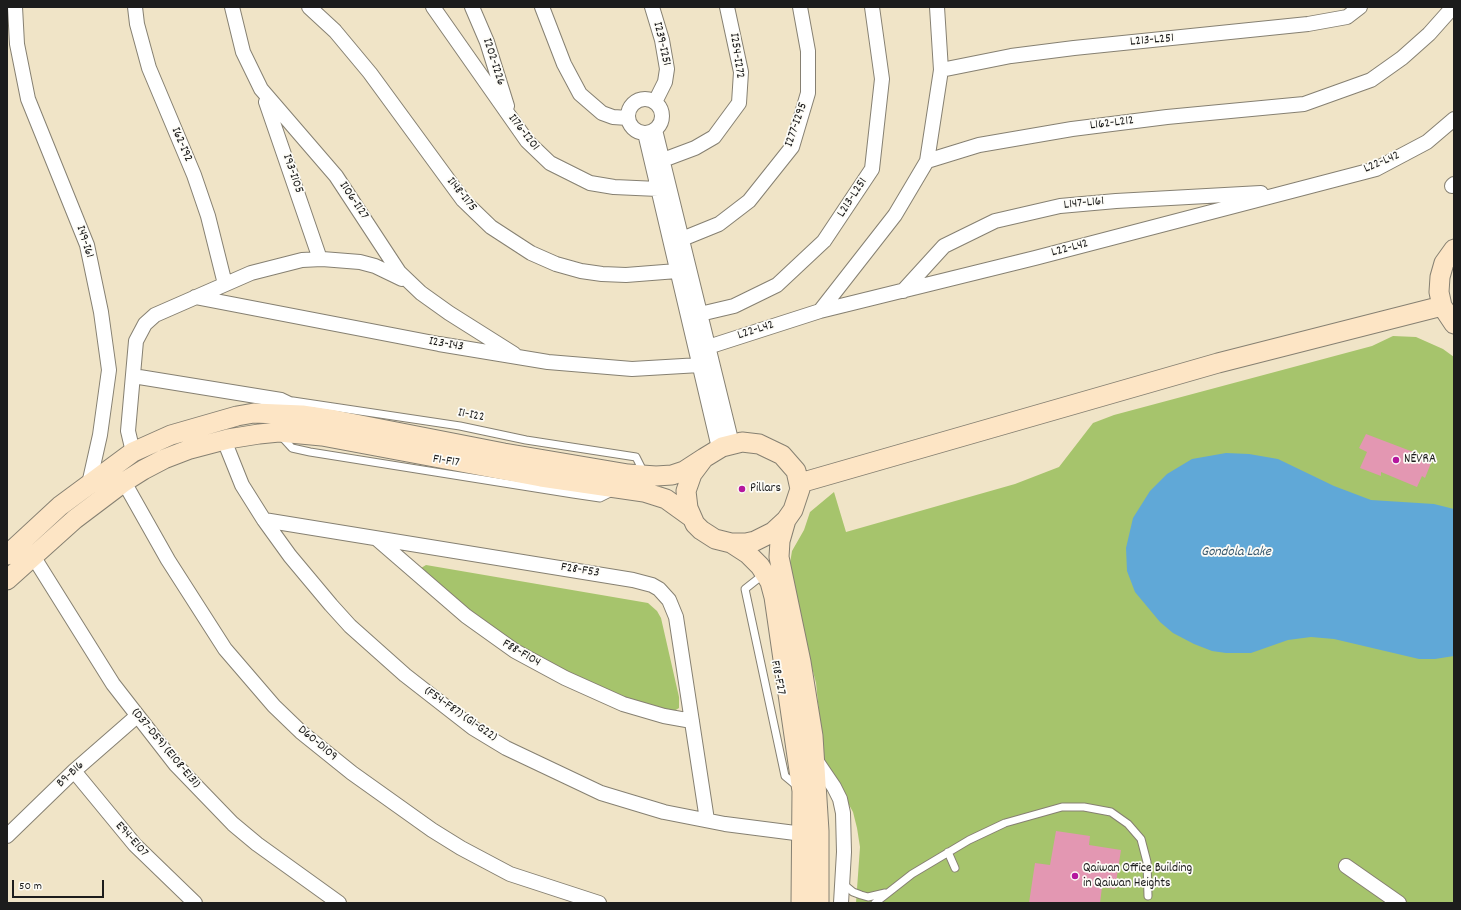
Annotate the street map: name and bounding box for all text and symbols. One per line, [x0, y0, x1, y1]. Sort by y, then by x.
street label: I239-I251 [648, 21, 674, 67]
street label: L213-L251 [1129, 31, 1175, 51]
street label: I254-I272 [725, 32, 747, 80]
street label: I202-I226 [478, 36, 508, 88]
street label: I277-I295 [782, 101, 812, 149]
street label: I176-I201 [504, 112, 542, 154]
street label: L162-L212 [1089, 114, 1135, 134]
street label: I62-I92 [167, 125, 195, 165]
street label: L22-L42 [1362, 148, 1402, 178]
street label: I93-I105 [278, 152, 306, 196]
street label: I148-I175 [442, 175, 480, 215]
street label: L213-L251 [834, 175, 872, 221]
street label: I106-I127 [335, 179, 371, 223]
street label: L147-L161 [1063, 194, 1105, 214]
street label: I49-I61 [71, 224, 97, 260]
street label: L22-L42 [1050, 237, 1090, 261]
street label: L22-L42 [736, 318, 776, 344]
street label: I23-I43 [427, 334, 465, 356]
street label: I1-I22 [456, 406, 486, 426]
street label: F1-F17 [432, 452, 460, 472]
place label: NÉVRA [1404, 452, 1436, 468]
marker: NÉVRA [1391, 455, 1401, 465]
place label: Pillars [750, 481, 781, 497]
marker: Pillars [737, 484, 747, 494]
water label: Gondola Lake [1201, 545, 1271, 561]
street label: F28-F53 [560, 560, 600, 582]
street label: F88-F104 [499, 637, 543, 671]
street label: F18-F27 [766, 659, 788, 697]
street label: (F54-F87) (G1-G22) [421, 684, 499, 746]
street label: (D37-D59) (E108-E131) [127, 706, 203, 792]
street label: D60-D109 [294, 723, 340, 765]
street label: B9-B16 [54, 758, 88, 792]
street label: E94-E107 [111, 819, 151, 861]
place label: Qaiwan Office Building in Qaiwan Heights [1083, 861, 1192, 892]
marker: Qaiwan Office Building in Qaiwan Heights [1070, 871, 1080, 881]
scale bar [14, 872, 106, 898]
text: 50 m [19, 878, 42, 895]

